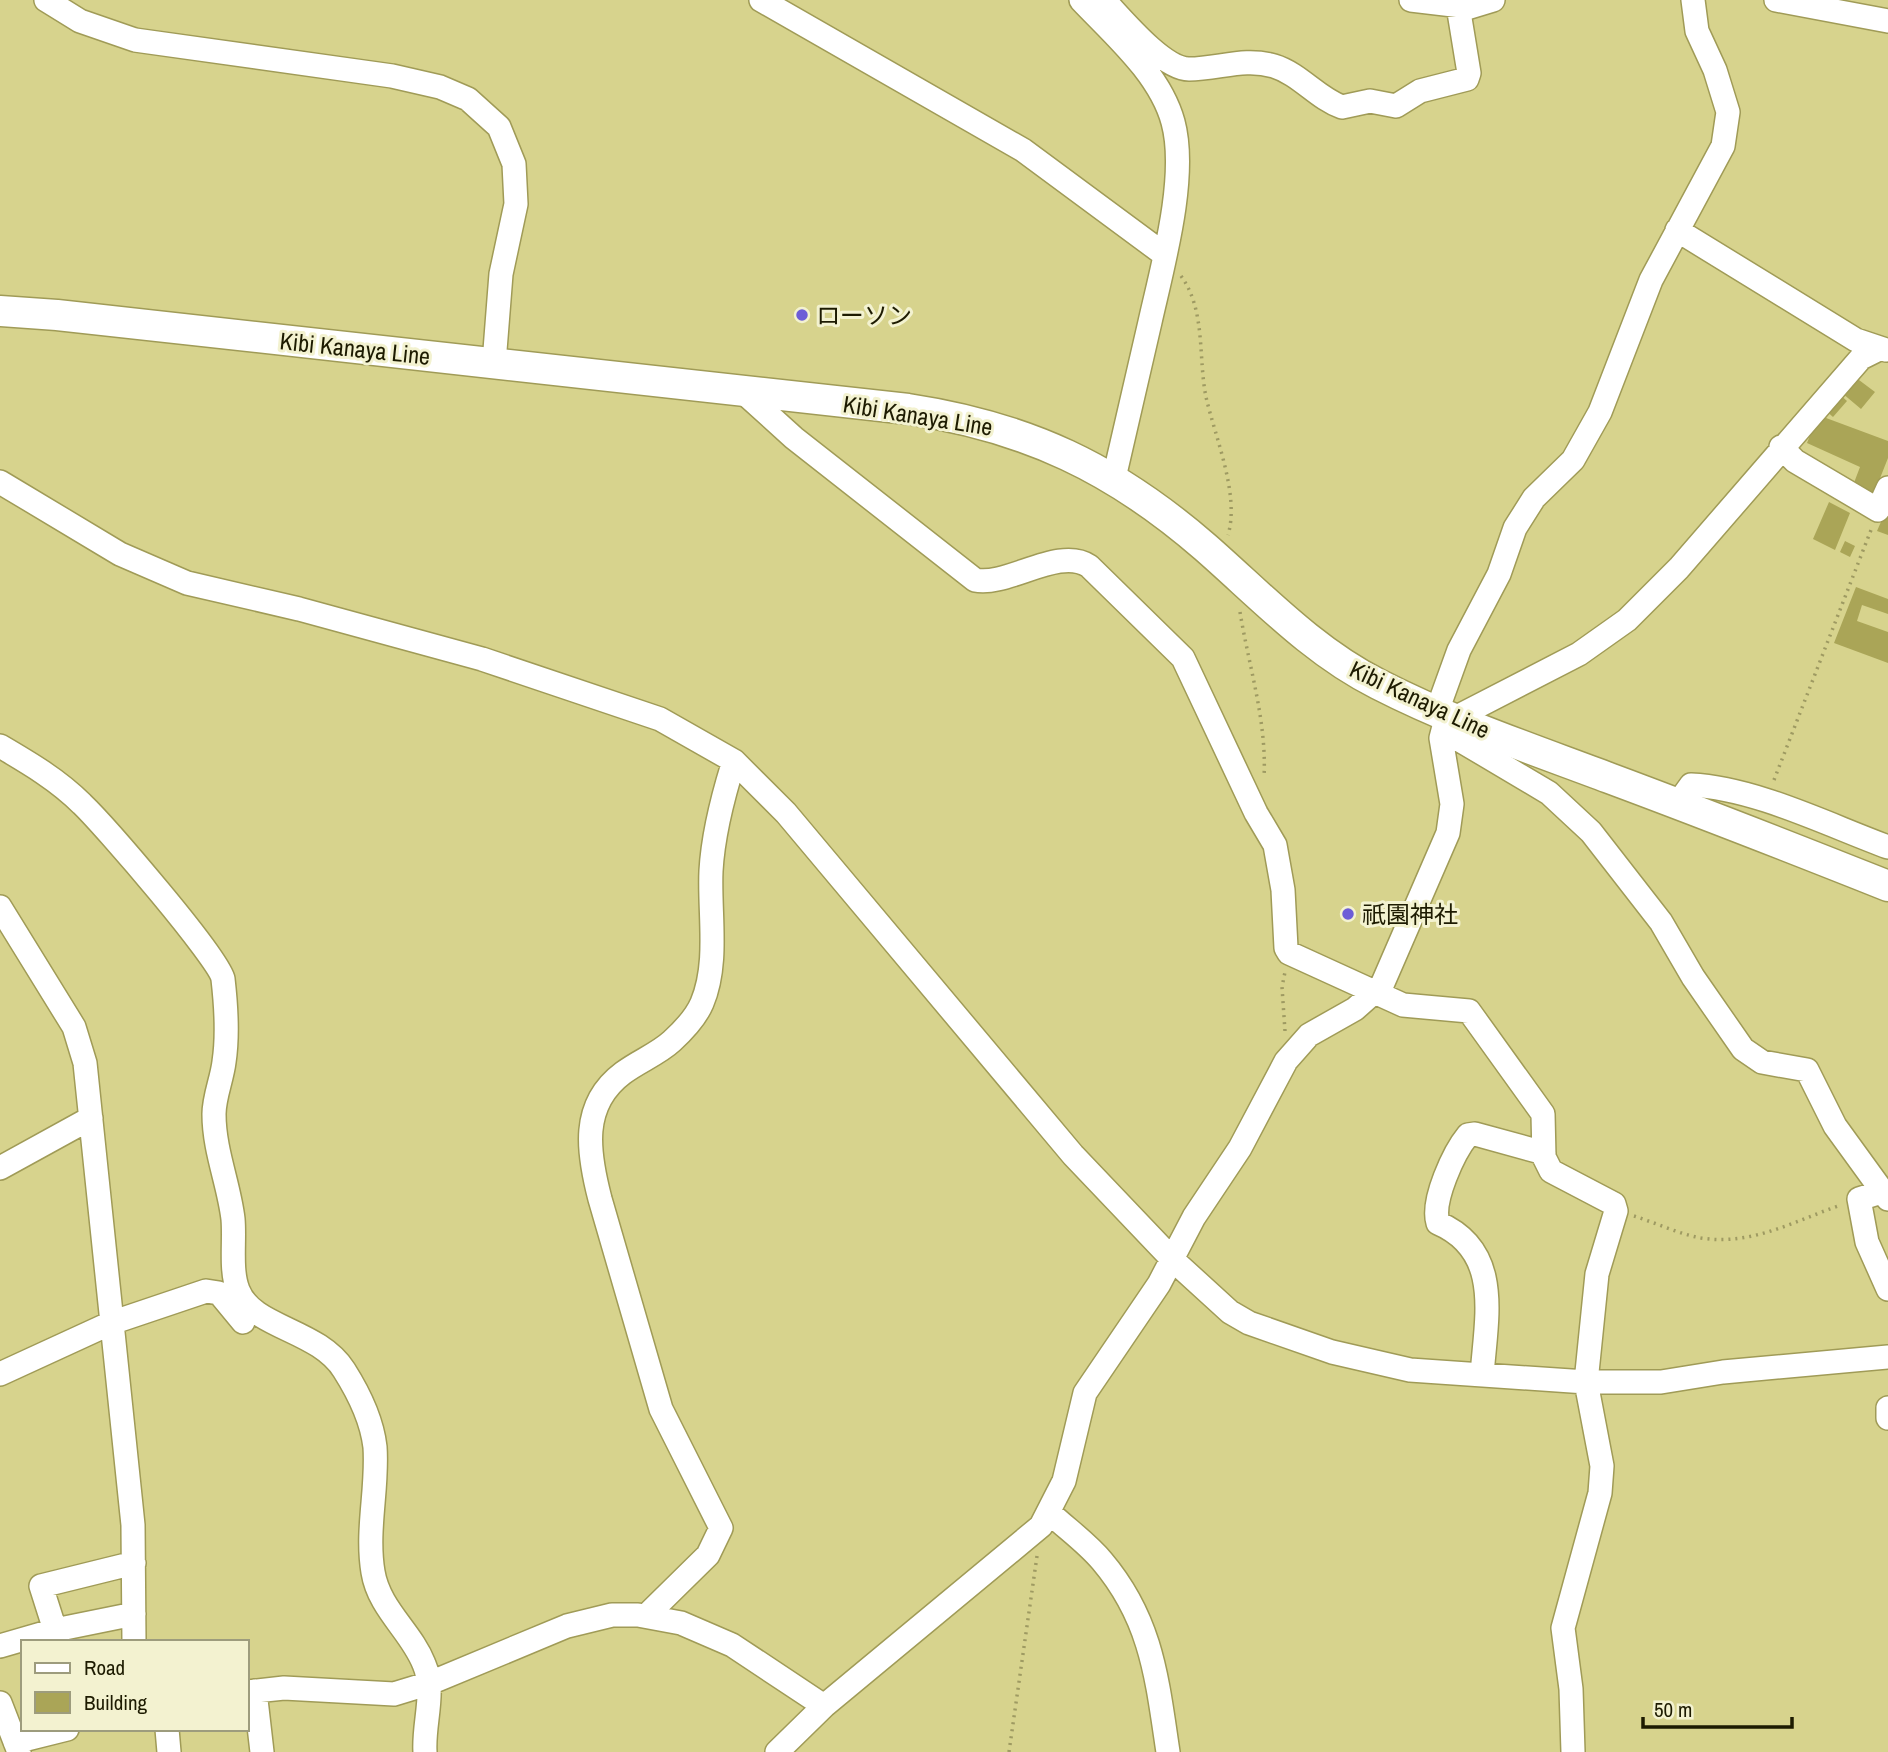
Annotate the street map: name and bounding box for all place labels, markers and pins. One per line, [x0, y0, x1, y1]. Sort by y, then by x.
place label: ローソン [816, 299, 912, 331]
marker: ローソン [794, 307, 810, 323]
place label: 祇園神社 [1362, 898, 1458, 930]
marker: 祇園神社 [1340, 906, 1356, 922]

